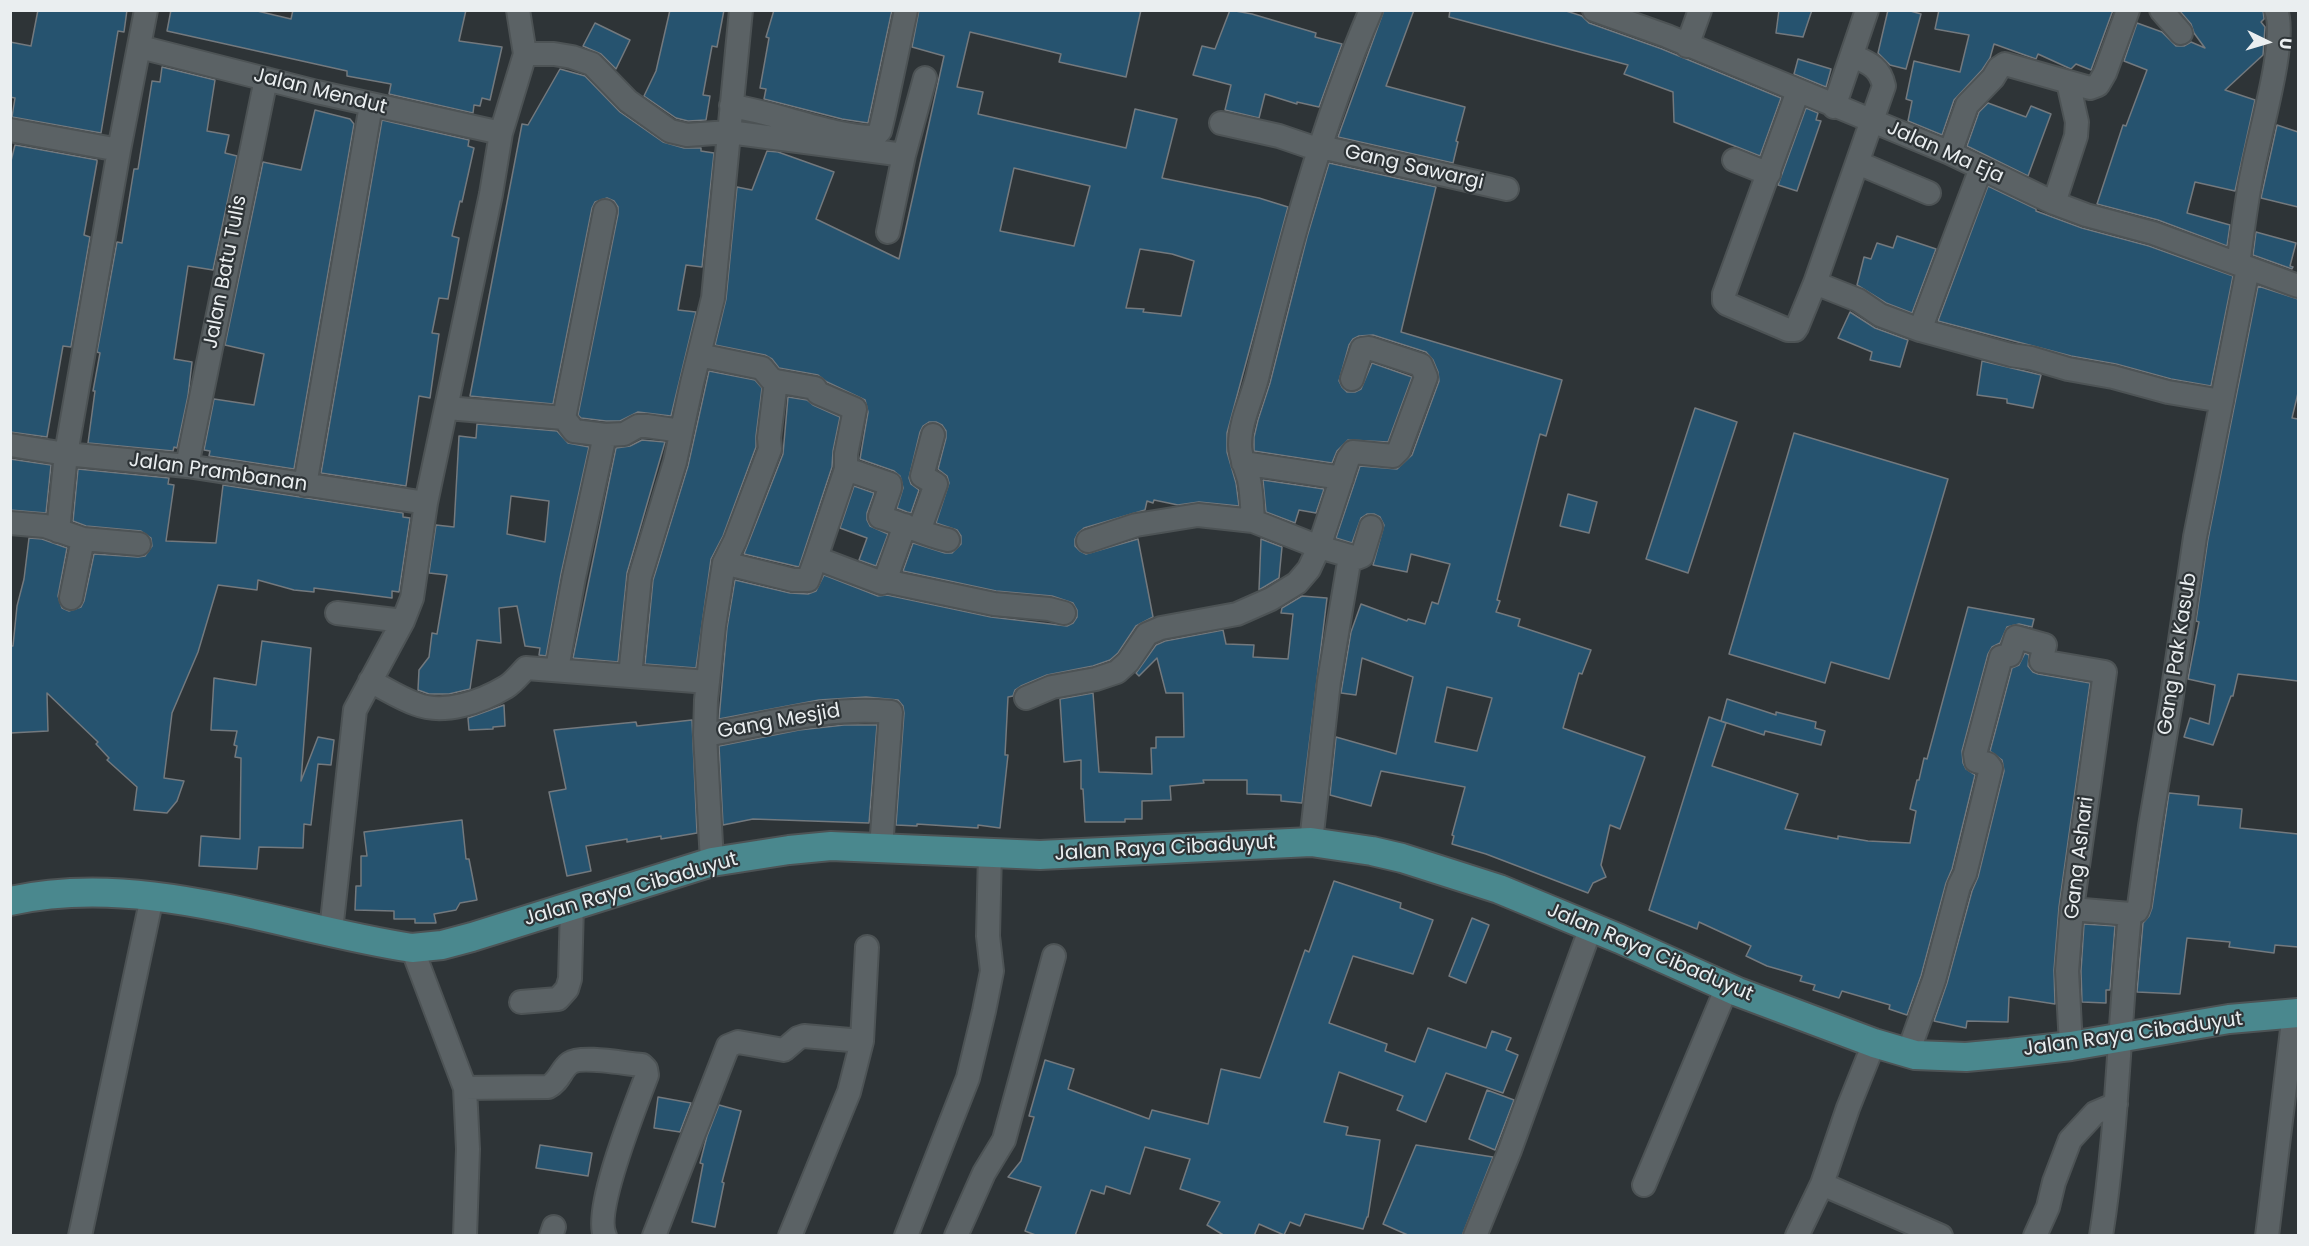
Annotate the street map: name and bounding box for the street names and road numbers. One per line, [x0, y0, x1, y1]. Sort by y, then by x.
street label: Jalan Mendut [251, 64, 389, 120]
street label: Jalan Ma Eja [1883, 117, 2007, 189]
street label: Gang Sawargi [1342, 140, 1486, 196]
street label: Jalan Batu Tulis [199, 193, 253, 351]
street label: Jalan Prambanan [127, 449, 309, 497]
street label: Gang Pak Kasub [2153, 571, 2203, 737]
street label: Gang Mesjid [716, 699, 842, 745]
street label: Gang Ashari [2061, 795, 2099, 921]
street label: Jalan Raya Cibaduyut [1054, 831, 1276, 867]
street label: Jalan Raya Cibaduyut [521, 848, 741, 932]
street label: Jalan Raya Cibaduyut [1543, 899, 1757, 1007]
street label: Jalan Raya Cibaduyut [2022, 1008, 2244, 1062]

